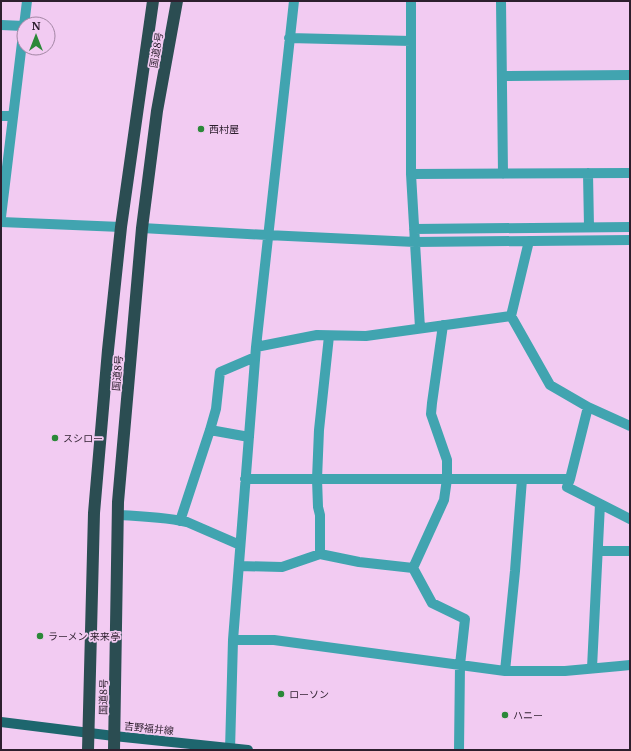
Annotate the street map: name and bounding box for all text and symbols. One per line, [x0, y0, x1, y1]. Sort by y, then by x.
north arrow [16, 16, 56, 56]
text: N [32, 19, 41, 33]
street label: 国道8号 [147, 31, 166, 69]
place label: 西村屋 [209, 123, 239, 136]
marker: 西村屋 [196, 124, 206, 134]
street label: 国道8号 [109, 355, 126, 392]
place label: スシロー [63, 432, 103, 445]
marker: スシロー [50, 433, 60, 443]
place label: ラーメン 来来亭 [48, 630, 120, 643]
marker: ラーメン 来来亭 [35, 631, 45, 641]
street label: 国道8号 [97, 679, 110, 715]
place label: ローソン [289, 688, 329, 701]
marker: ローソン [276, 689, 286, 699]
place label: ハニー [513, 709, 543, 722]
marker: ハニー [500, 710, 510, 720]
street label: 吉野福井線 [123, 719, 174, 738]

